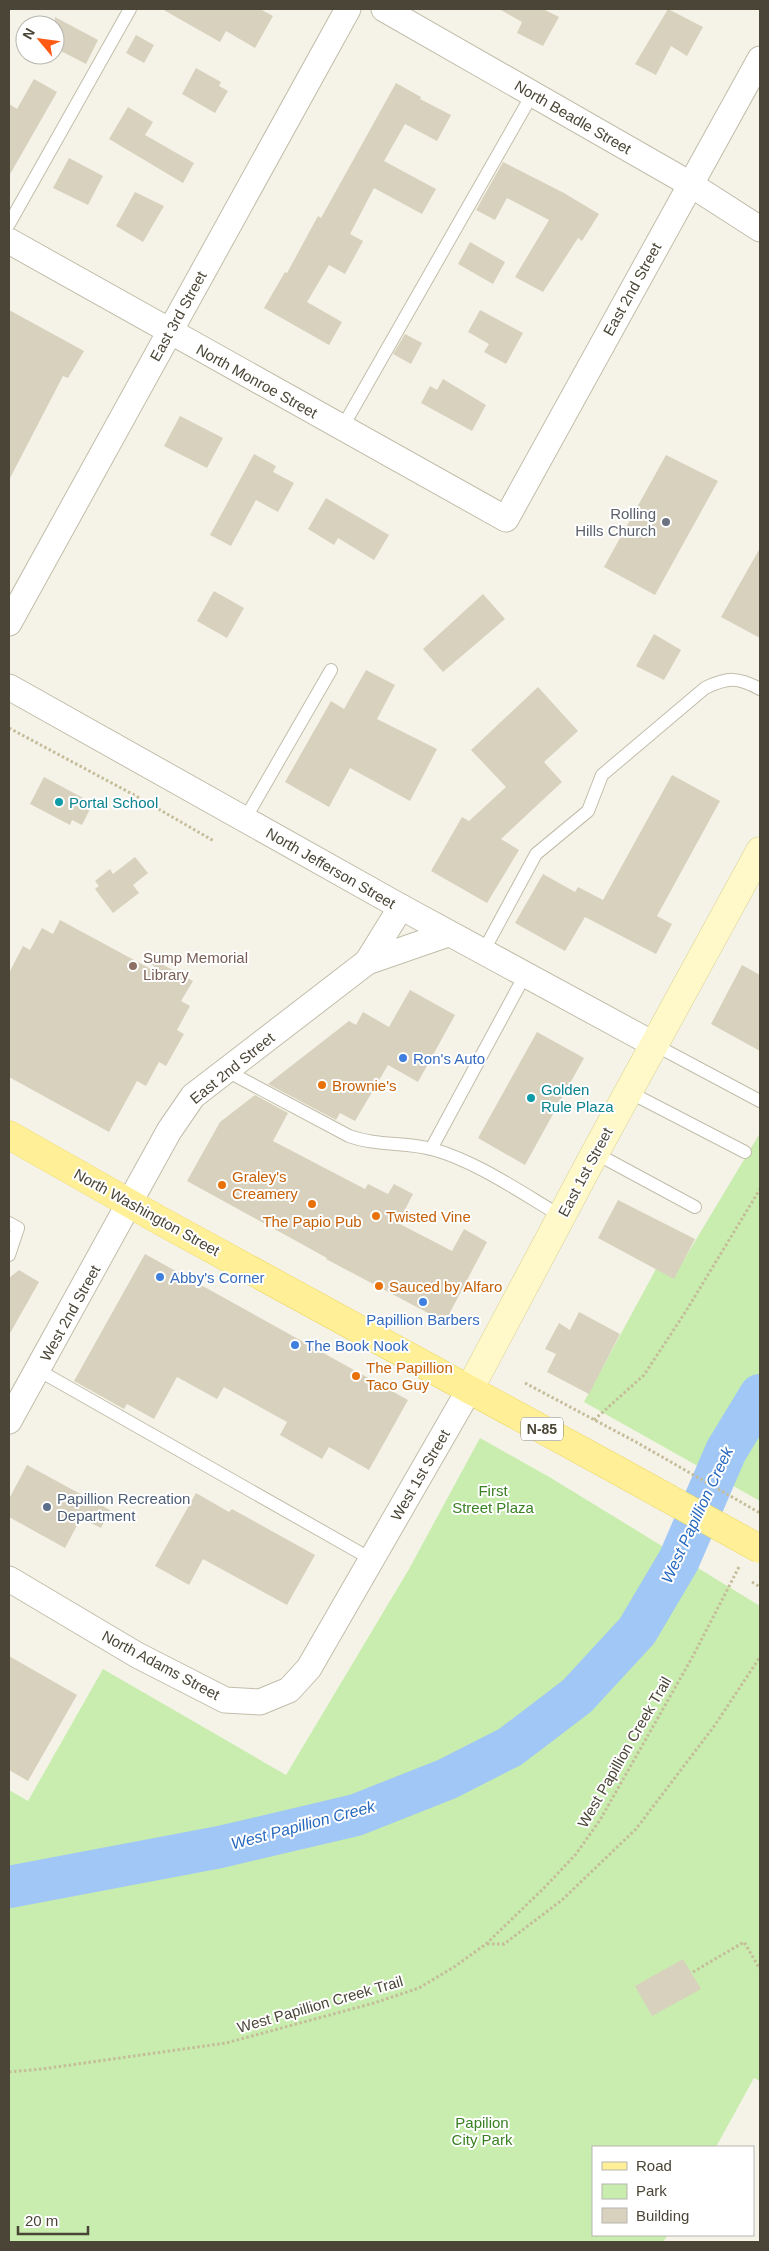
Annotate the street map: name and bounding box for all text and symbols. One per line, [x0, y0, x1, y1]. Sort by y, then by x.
north arrow [15, 15, 65, 65]
text: N [19, 25, 38, 42]
street label: North Beadle Street [512, 77, 635, 158]
street label: East 2nd Street [599, 239, 665, 338]
street label: East 3rd Street [146, 267, 210, 364]
street label: North Monroe Street [193, 341, 321, 422]
place label: Rolling Hills Church [575, 505, 656, 539]
marker: Rolling Hills Church [660, 516, 672, 528]
place label: Portal School [69, 794, 158, 811]
marker: Portal School [53, 796, 65, 808]
street label: North Jefferson Street [263, 824, 399, 912]
place label: Sump Memorial Library [143, 949, 248, 983]
marker: Sump Memorial Library [127, 960, 139, 972]
street label: East 2nd Street [186, 1028, 278, 1107]
place label: Ron's Auto [413, 1050, 485, 1067]
marker: Ron's Auto [397, 1052, 409, 1064]
place label: Brownie's [332, 1077, 397, 1094]
marker: Brownie's [316, 1079, 328, 1091]
place label: Golden Rule Plaza [541, 1081, 614, 1115]
marker: Golden Rule Plaza [525, 1092, 537, 1104]
street label: East 1st Street [554, 1124, 616, 1219]
street label: North Washington Street [71, 1165, 223, 1260]
place label: Graley's Creamery [232, 1168, 298, 1202]
marker: Graley's Creamery [216, 1179, 228, 1191]
marker: The Papio Pub [306, 1198, 318, 1210]
place label: Twisted Vine [386, 1208, 471, 1225]
marker: Twisted Vine [370, 1210, 382, 1222]
place label: The Papio Pub [262, 1213, 362, 1230]
street label: West 2nd Street [37, 1261, 104, 1364]
place label: Abby's Corner [170, 1269, 265, 1286]
marker: Abby's Corner [154, 1271, 166, 1283]
place label: Sauced by Alfaro [389, 1278, 502, 1295]
marker: Sauced by Alfaro [373, 1280, 385, 1292]
marker: Papillion Barbers [417, 1296, 429, 1308]
place label: Papillion Barbers [366, 1311, 480, 1328]
place label: The Book Nook [305, 1337, 409, 1354]
marker: The Book Nook [289, 1339, 301, 1351]
place label: The Papillion Taco Guy [366, 1359, 453, 1393]
marker: The Papillion Taco Guy [350, 1370, 362, 1382]
road number: N-85 [521, 1418, 563, 1440]
street label: West 1st Street [387, 1426, 453, 1524]
water label: West Papillion Creek [658, 1443, 736, 1586]
park label: First Street Plaza [452, 1482, 535, 1516]
place label: Papillion Recreation Department [57, 1490, 190, 1524]
marker: Papillion Recreation Department [41, 1501, 53, 1513]
street label: North Adams Street [99, 1627, 224, 1704]
street label: West Papillion Creek Trail [574, 1674, 674, 1830]
water label: West Papillion Creek [229, 1797, 378, 1852]
street label: West Papillion Creek Trail [235, 1972, 405, 2036]
park label: Papilion City Park [452, 2114, 513, 2148]
legend [592, 2146, 754, 2236]
text: Road [636, 2157, 672, 2174]
text: Park [636, 2182, 667, 2199]
scale bar [18, 2204, 88, 2236]
text: Building [636, 2207, 689, 2224]
text: 20 m [25, 2212, 58, 2229]

